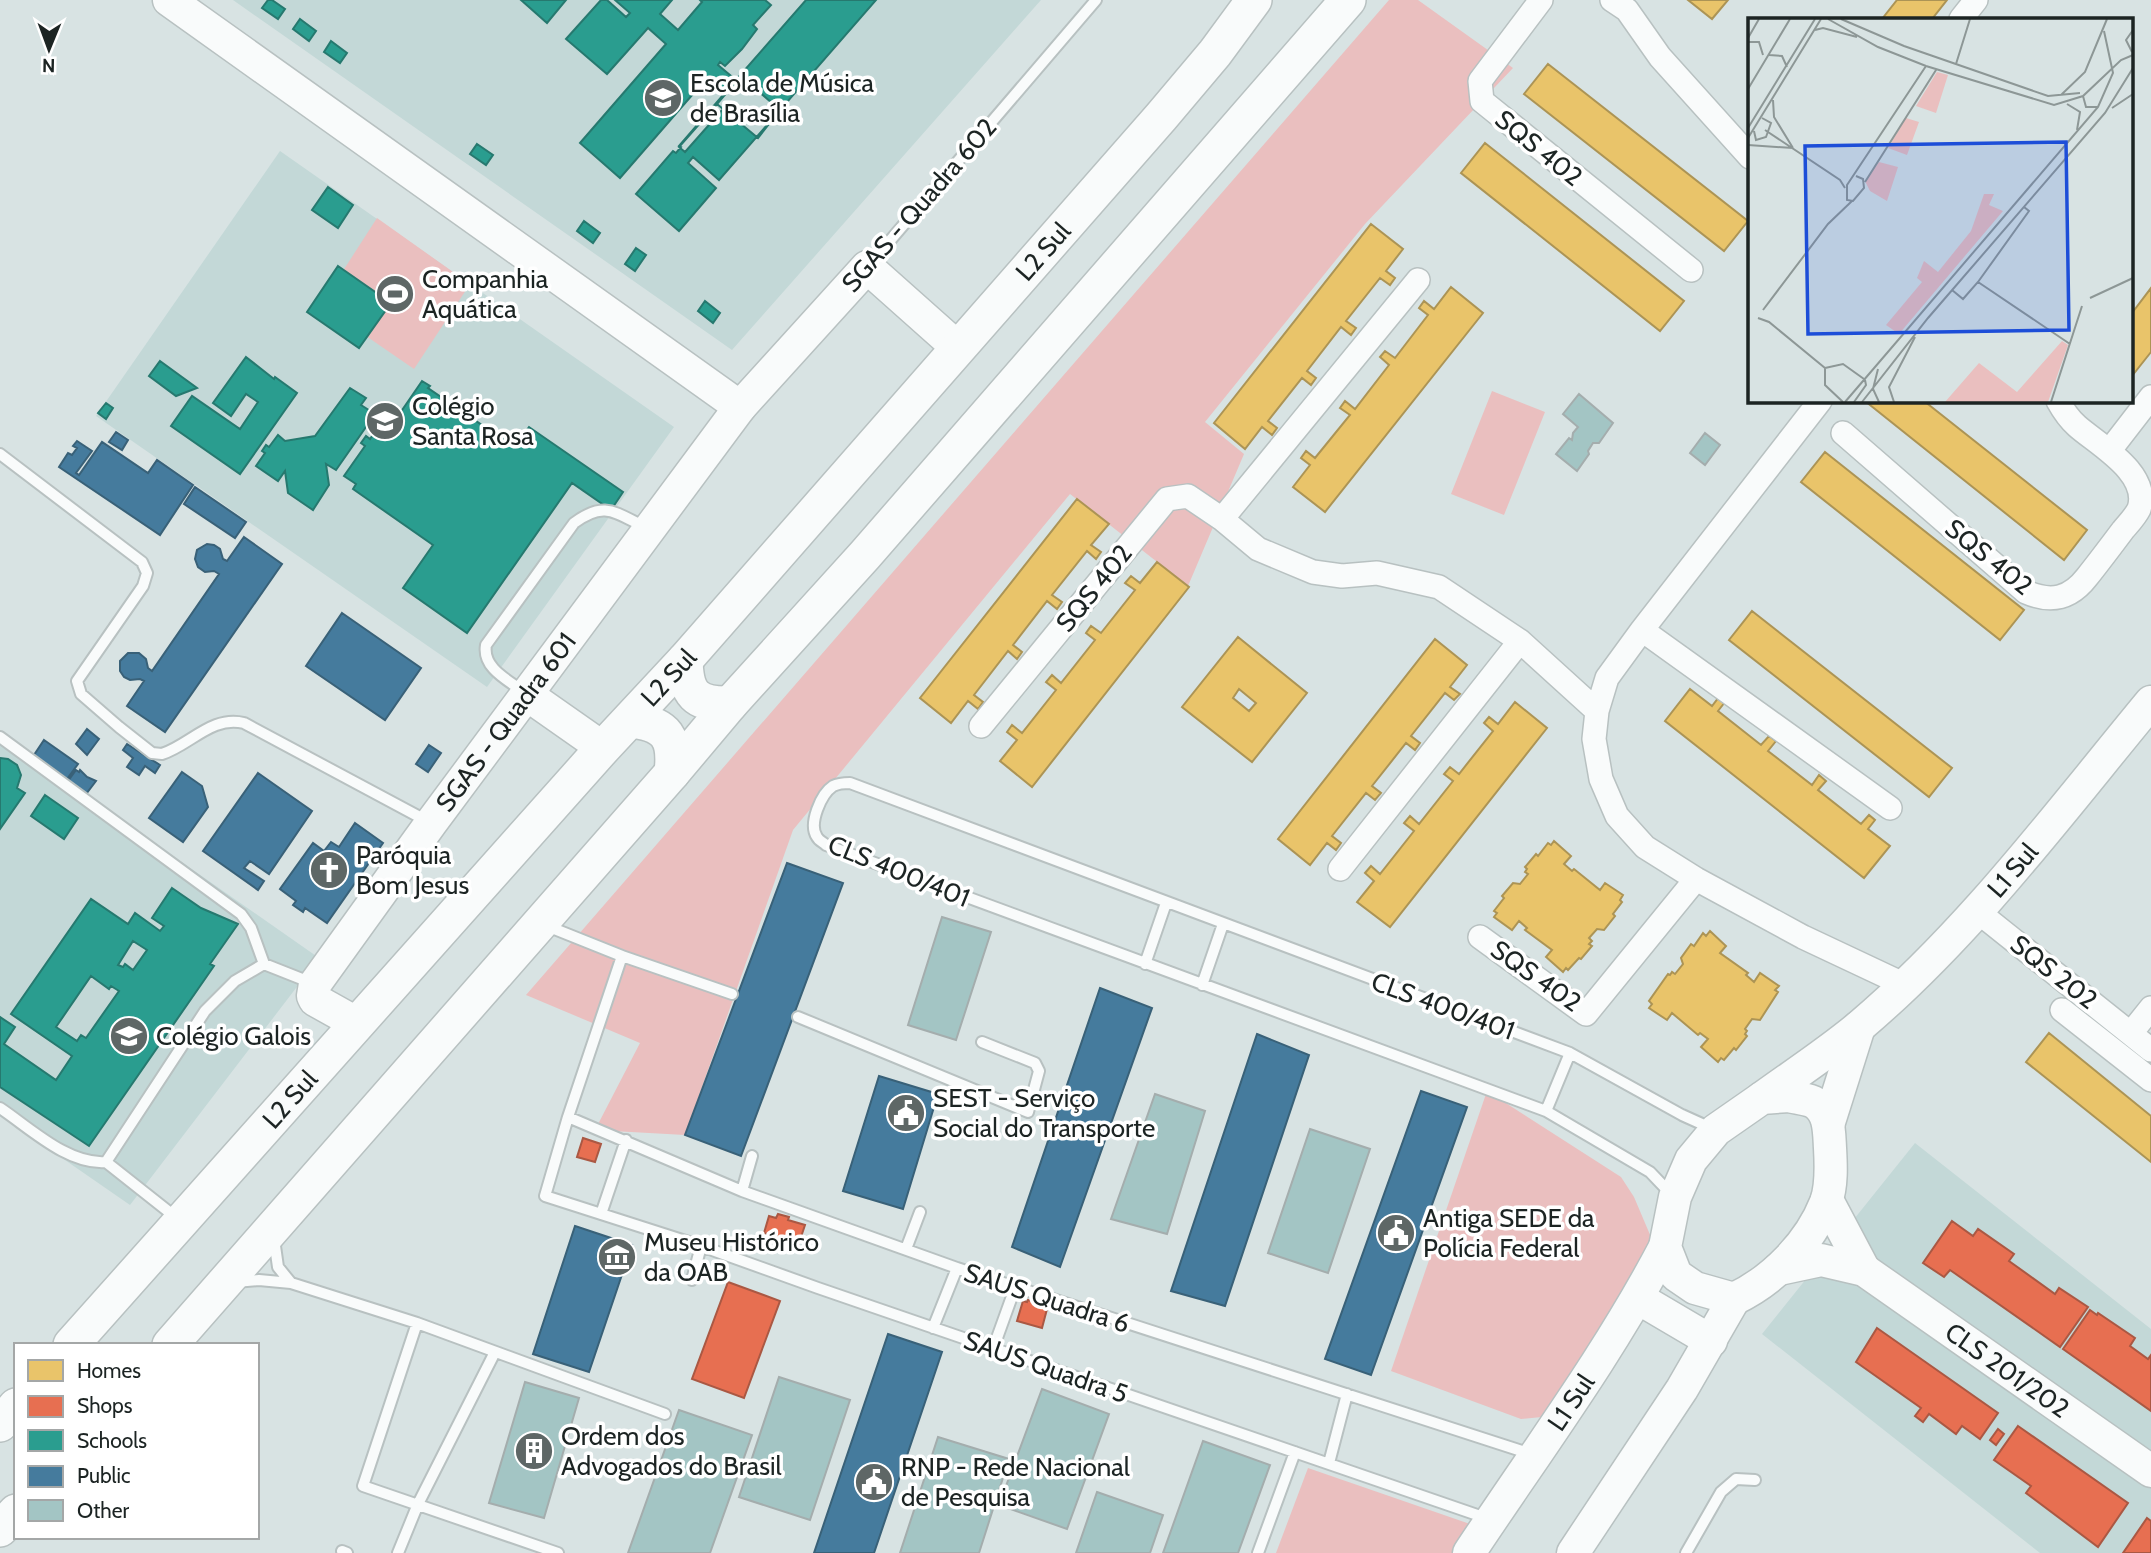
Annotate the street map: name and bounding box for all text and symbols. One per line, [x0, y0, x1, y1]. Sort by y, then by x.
north arrow [14, 14, 84, 84]
inset map [1748, 18, 2134, 402]
text: N [42, 54, 56, 77]
place label: Escola de Música de Brasília [690, 67, 875, 129]
school or university icon: Escola de Música de Brasília [642, 77, 684, 119]
street label: SQS 402 [1489, 103, 1589, 193]
street label: SGAS - Quadra 602 [835, 112, 1003, 298]
street label: L2 Sul [1009, 216, 1077, 287]
place label: Companhia Aquática [422, 263, 549, 325]
sports icon: Companhia Aquática [374, 273, 416, 315]
place label: Colégio Santa Rosa [412, 390, 534, 452]
school or university icon: Colégio Santa Rosa [364, 400, 406, 442]
street label: SQS 402 [1939, 512, 2039, 602]
street label: SQS 402 [1049, 538, 1139, 638]
street label: SGAS - Quadra 601 [429, 626, 583, 818]
street label: L2 Sul [634, 642, 703, 713]
street label: CLS 400/401 [823, 828, 975, 914]
street label: L1 Sul [1980, 836, 2045, 904]
place label: Paróquia Bom Jesus [356, 839, 469, 901]
church icon: Paróquia Bom Jesus [308, 849, 350, 891]
street label: SQS 202 [2004, 928, 2104, 1016]
street label: SQS 402 [1485, 933, 1587, 1019]
street label: CLS 400/401 [1367, 965, 1519, 1047]
school or university icon: Colégio Galois [108, 1015, 150, 1057]
place label: Colégio Galois [156, 1020, 311, 1052]
street label: L2 Sul [256, 1064, 324, 1135]
place label: SEST - Serviço Social do Transporte [933, 1082, 1155, 1144]
public building icon: SEST - Serviço Social do Transporte [885, 1092, 927, 1134]
place label: Antiga SEDE da Polícia Federal [1423, 1202, 1595, 1264]
public building icon: Antiga SEDE da Polícia Federal [1375, 1212, 1417, 1254]
place label: Museu Histórico da OAB [644, 1226, 819, 1288]
museum icon: Museu Histórico da OAB [596, 1236, 638, 1278]
street label: SAUS Quadra 6 [960, 1256, 1134, 1340]
street label: CLS 201/202 [1939, 1316, 2075, 1425]
street label: SAUS Quadra 5 [960, 1324, 1132, 1410]
legend [14, 1343, 259, 1539]
text: Homes [77, 1358, 141, 1383]
street label: L1 Sul [1541, 1368, 1601, 1437]
text: Shops [77, 1393, 133, 1418]
place label: Ordem dos Advogados do Brasil [561, 1420, 782, 1482]
text: Schools [77, 1428, 147, 1453]
building icon: Ordem dos Advogados do Brasil [513, 1430, 555, 1472]
place label: RNP - Rede Nacional de Pesquisa [901, 1451, 1130, 1513]
public building icon: RNP - Rede Nacional de Pesquisa [853, 1461, 895, 1503]
text: Public [77, 1463, 131, 1488]
text: Other [77, 1498, 129, 1523]

